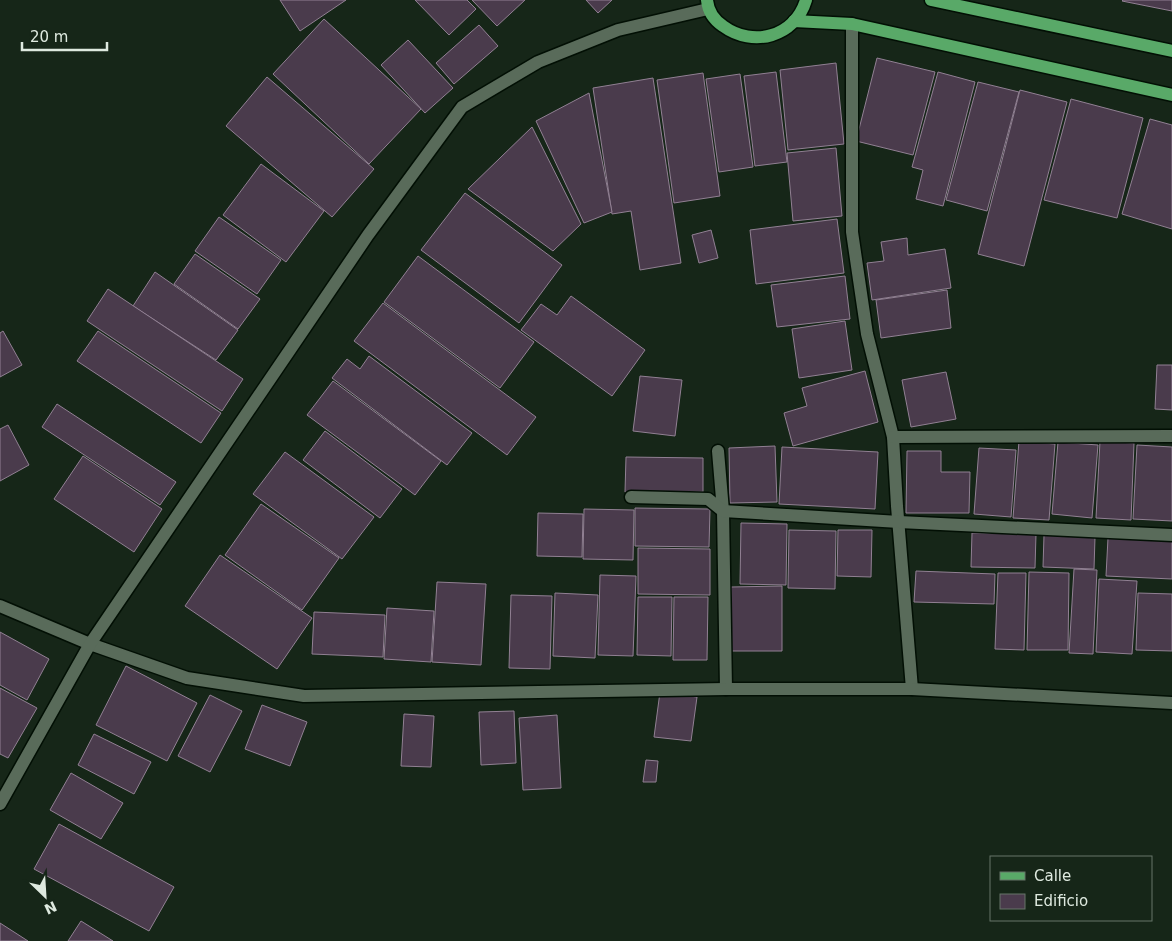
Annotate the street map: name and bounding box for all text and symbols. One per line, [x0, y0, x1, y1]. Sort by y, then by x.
scale bar [22, 20, 108, 52]
text: 20 m [30, 28, 68, 46]
legend [990, 856, 1152, 921]
text: Calle [1034, 867, 1071, 885]
north arrow [20, 871, 70, 921]
text: Edificio [1034, 892, 1088, 910]
text: N [42, 898, 59, 918]

